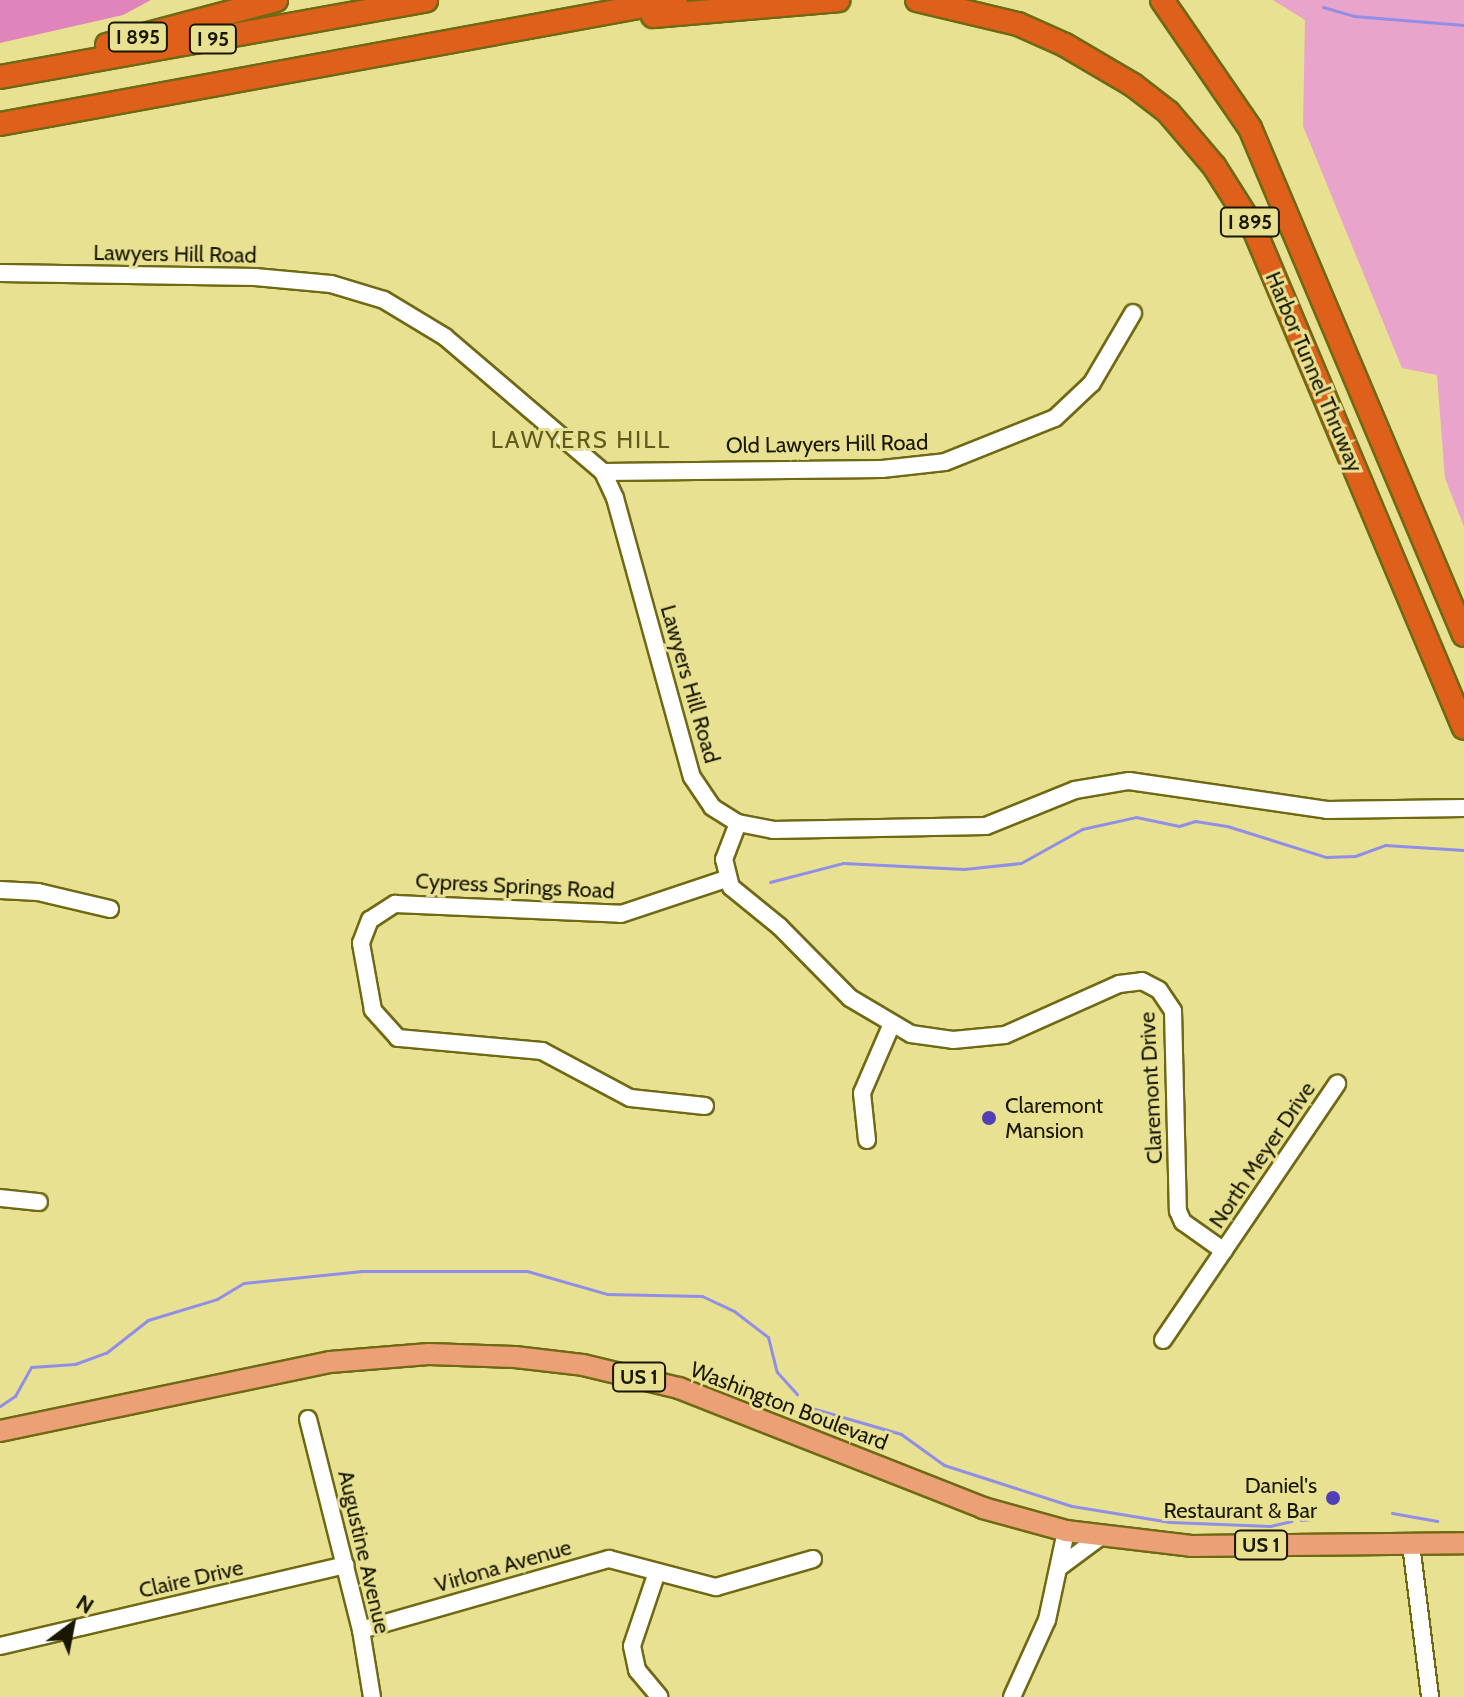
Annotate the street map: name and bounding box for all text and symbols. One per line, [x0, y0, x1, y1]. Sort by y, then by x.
road number: I 895 [106, 21, 170, 53]
road number: I 95 [187, 23, 239, 55]
road number: I 895 [1218, 206, 1282, 238]
street label: Lawyers Hill Road [93, 239, 257, 269]
street label: Harbor Tunnel Thruway [1260, 268, 1368, 476]
district label: LAWYERS HILL [491, 426, 671, 454]
street label: Old Lawyers Hill Road [726, 429, 928, 459]
street label: Lawyers Hill Road [655, 602, 725, 766]
street label: Cypress Springs Road [415, 868, 615, 904]
street label: Claremont Drive [1134, 1011, 1168, 1165]
street label: North Meyer Drive [1203, 1077, 1321, 1233]
place label: Claremont Mansion [1005, 1092, 1103, 1144]
marker: Claremont Mansion [980, 1109, 998, 1127]
street label: Washington Boulevard [687, 1356, 891, 1456]
road number: US 1 [611, 1361, 667, 1393]
street label: Augustine Avenue [332, 1468, 396, 1636]
place label: Daniel's Restaurant & Bar [1163, 1472, 1317, 1524]
marker: Daniel's Restaurant & Bar [1324, 1489, 1342, 1507]
road number: US 1 [1233, 1529, 1289, 1561]
street label: Virlona Avenue [432, 1534, 574, 1598]
street label: Claire Drive [136, 1554, 246, 1604]
north arrow [32, 1585, 112, 1665]
text: N [71, 1589, 99, 1620]

